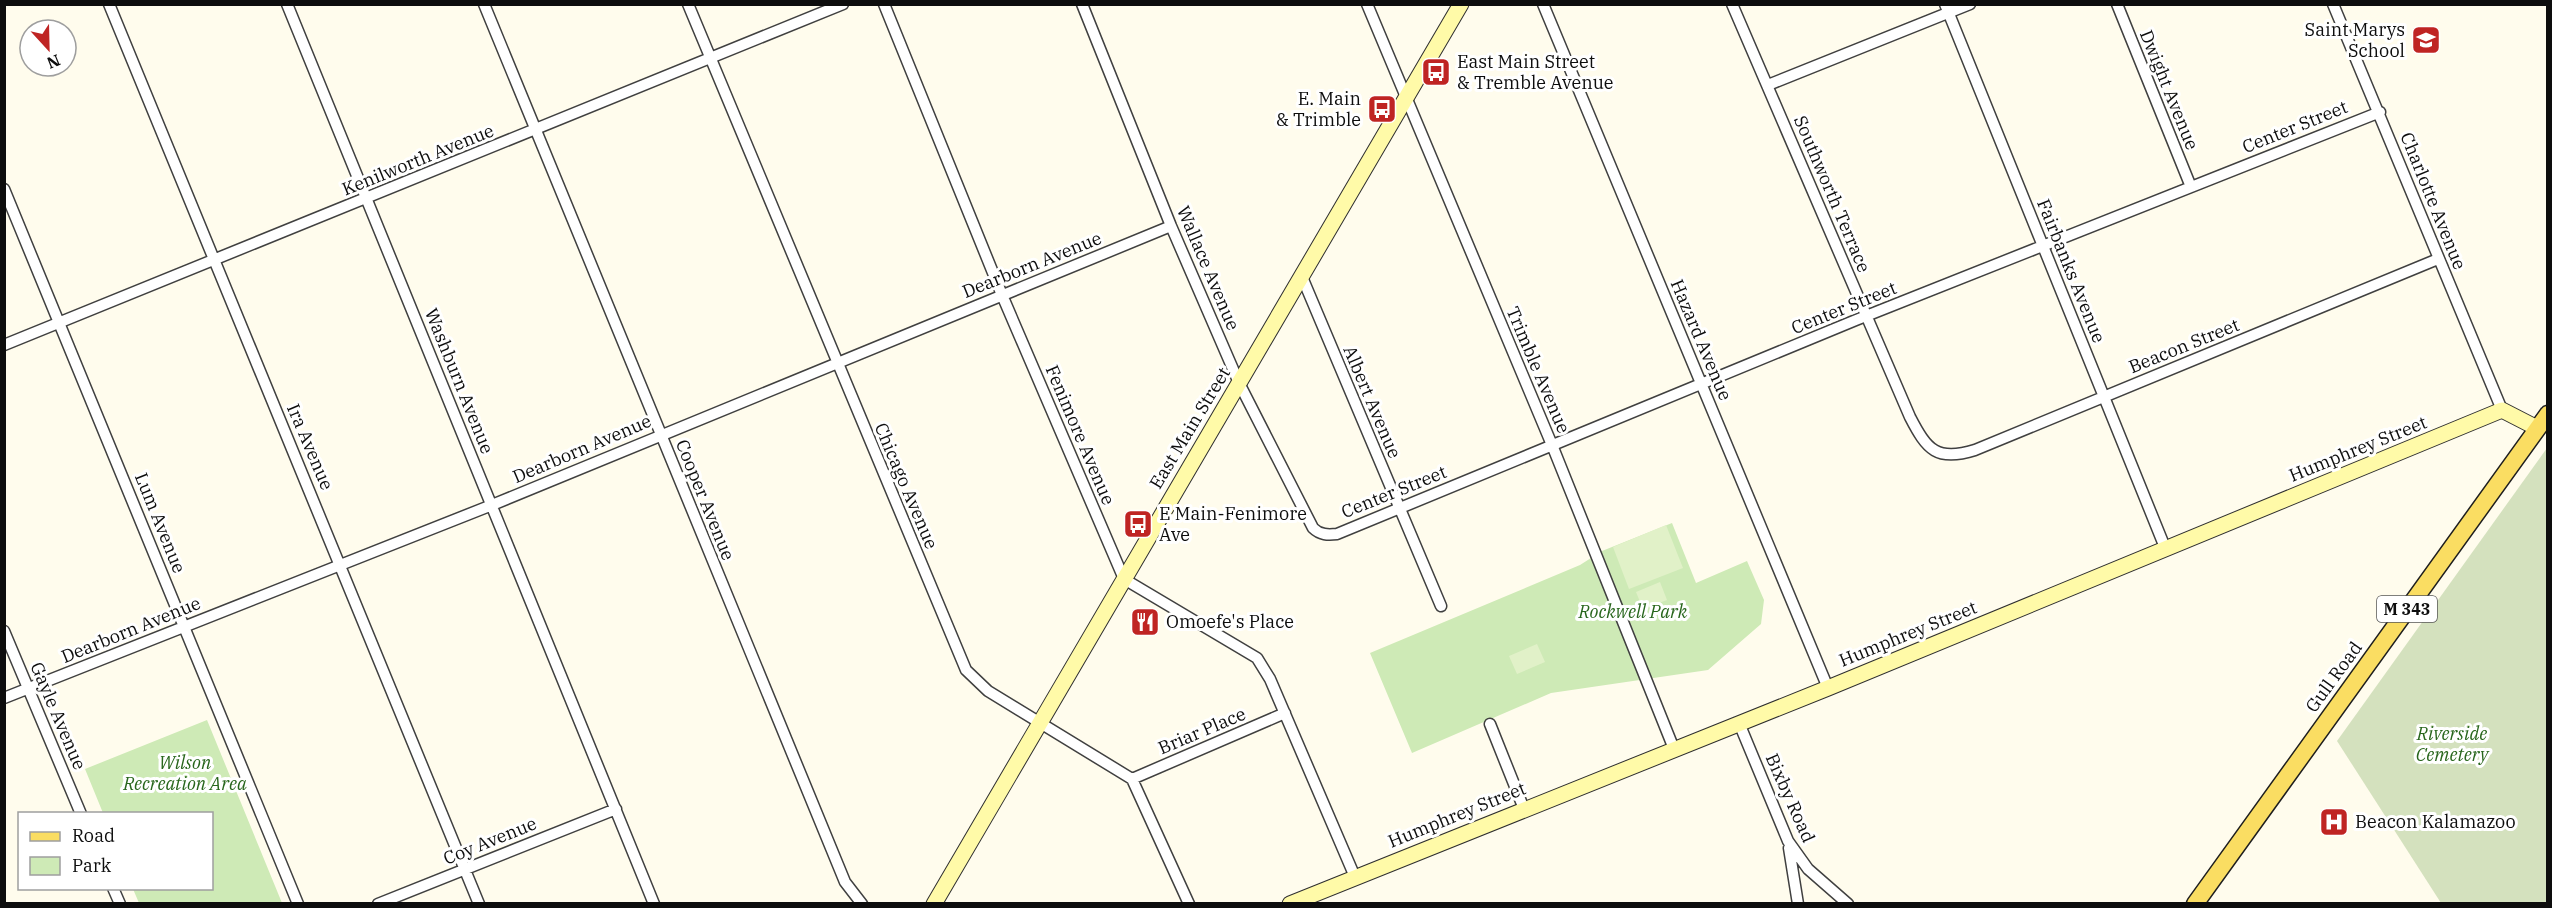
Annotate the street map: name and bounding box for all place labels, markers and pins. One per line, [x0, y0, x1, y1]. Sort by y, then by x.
place label: Saint Marys School [2305, 18, 2405, 62]
school or university icon: Saint Marys School [2410, 24, 2442, 56]
place label: East Main Street & Tremble Avenue [1457, 50, 1613, 94]
bus stop icon: East Main Street & Tremble Avenue [1420, 56, 1452, 88]
place label: E. Main & Trimble [1276, 87, 1361, 131]
bus stop icon: E. Main & Trimble [1366, 93, 1398, 125]
place label: E Main-Fenimore Ave [1159, 502, 1307, 546]
bus stop icon: E Main-Fenimore Ave [1122, 508, 1154, 540]
restaurant icon: Omoefe's Place [1129, 606, 1161, 638]
place label: Omoefe's Place [1166, 610, 1294, 633]
hospital icon: Beacon Kalamazoo [2318, 806, 2350, 838]
place label: Beacon Kalamazoo [2355, 810, 2516, 833]

